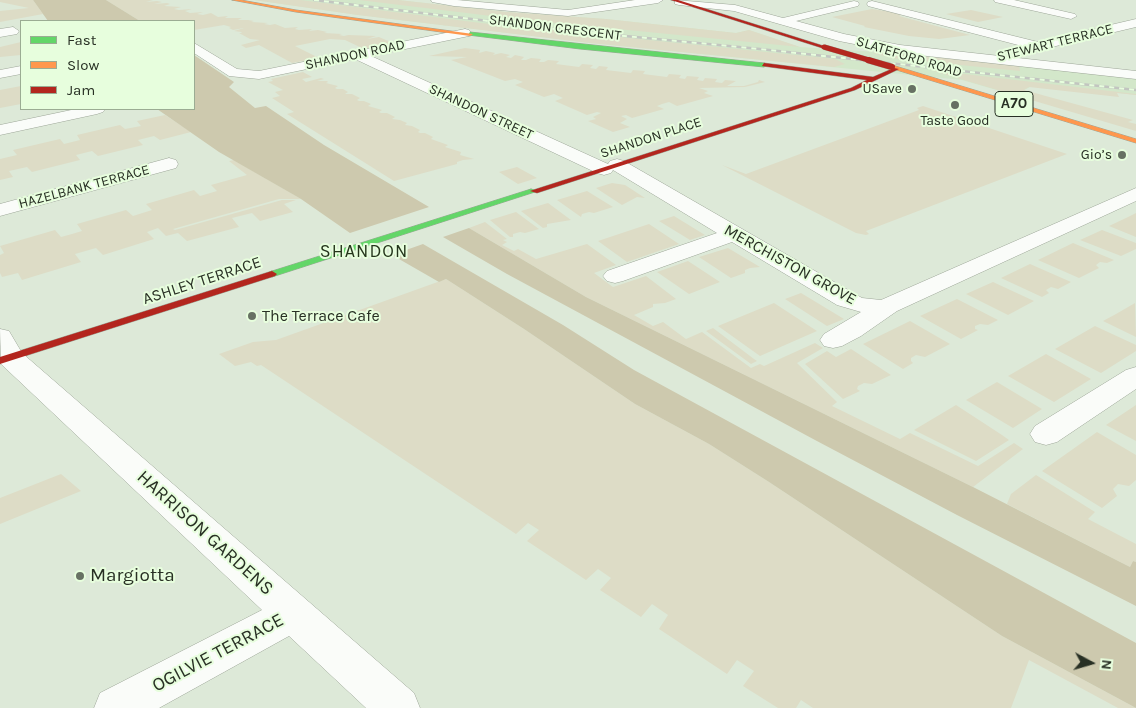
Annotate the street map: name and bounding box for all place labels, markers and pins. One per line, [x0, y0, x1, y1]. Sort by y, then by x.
place label: USave [862, 81, 902, 97]
marker: USave [906, 83, 918, 95]
marker: Taste Good [949, 99, 961, 111]
place label: Taste Good [920, 113, 990, 129]
place label: Gio’s [1081, 147, 1112, 163]
marker: Gio’s [1116, 149, 1128, 161]
place label: The Terrace Cafe [262, 306, 380, 326]
marker: The Terrace Cafe [246, 310, 258, 322]
place label: Margiotta [90, 565, 175, 587]
marker: Margiotta [74, 570, 86, 582]

